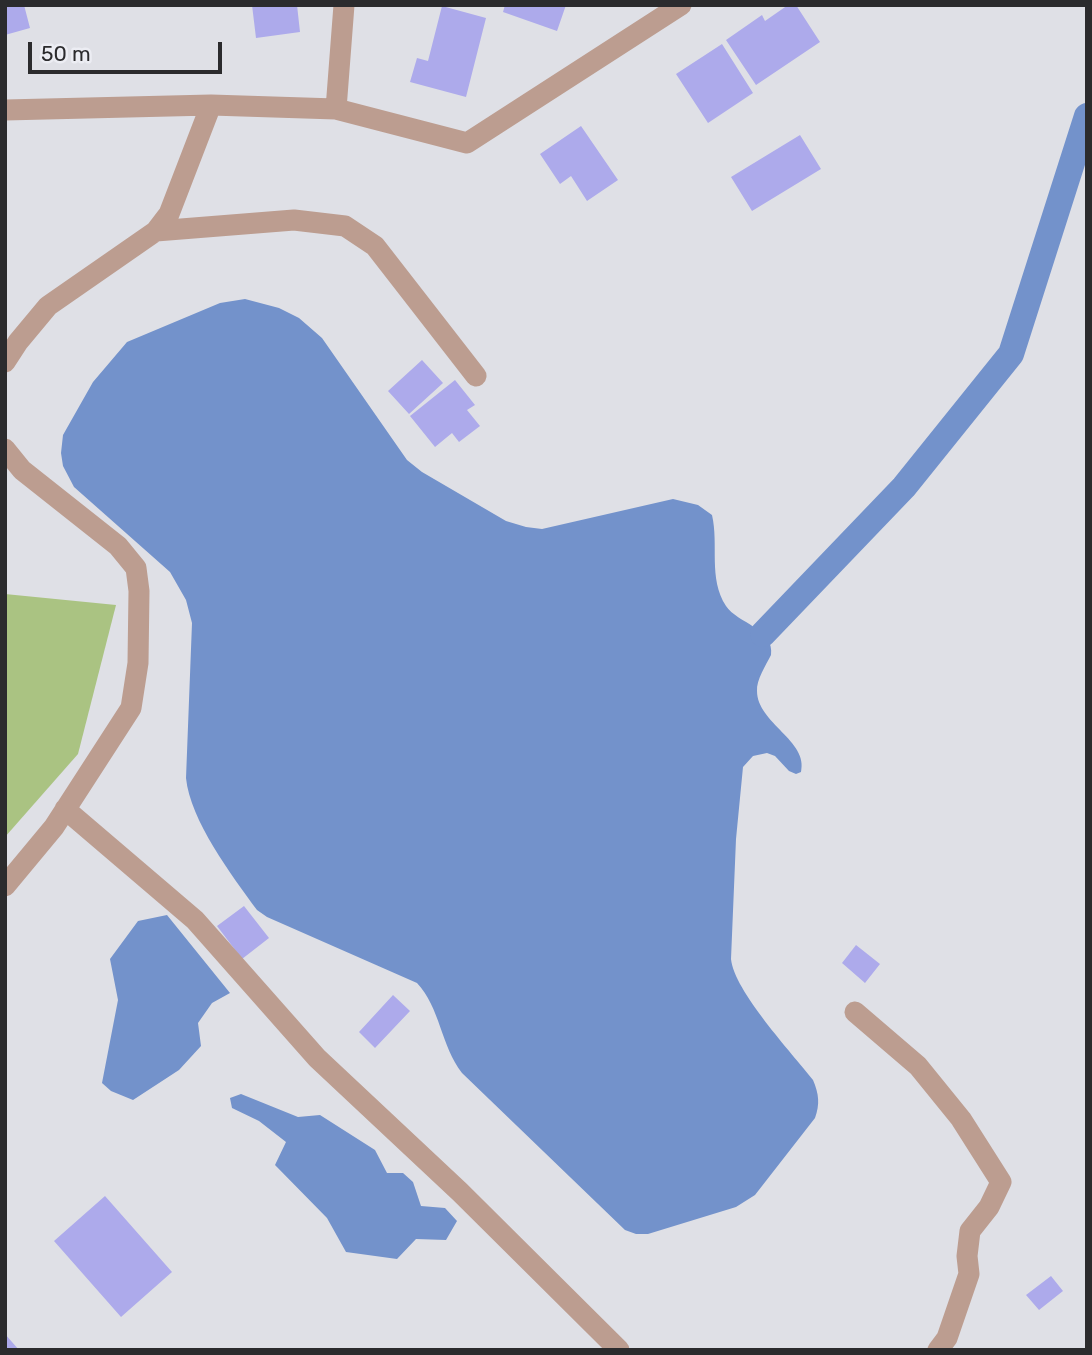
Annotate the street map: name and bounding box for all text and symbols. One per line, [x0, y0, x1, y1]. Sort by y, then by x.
scale bar [32, 28, 226, 72]
text: 50 m [41, 41, 91, 66]

